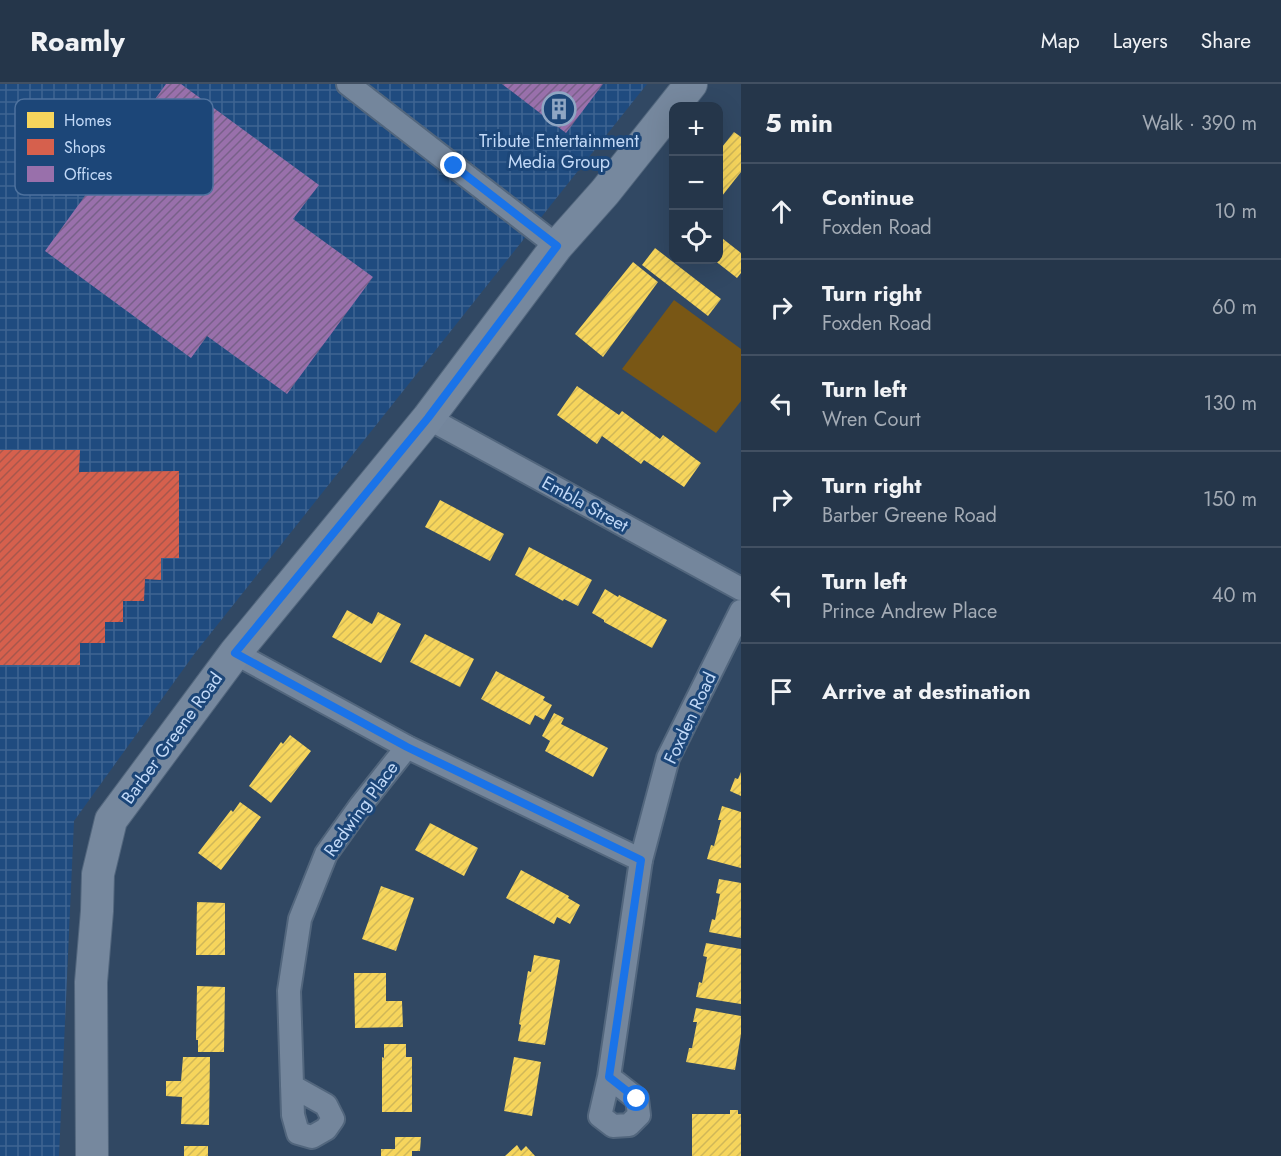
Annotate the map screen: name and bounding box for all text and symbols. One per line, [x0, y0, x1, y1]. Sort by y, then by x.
text: Roamly [30, 21, 125, 62]
text: Map [1041, 26, 1080, 56]
text: Layers [1113, 26, 1168, 56]
text: Share [1201, 26, 1251, 56]
building icon: Tribute Entertainment Media Group [541, 91, 577, 127]
legend [15, 99, 213, 195]
map controls [669, 102, 723, 264]
button: + [669, 102, 723, 156]
text: 5 min [765, 104, 833, 142]
text: Homes [64, 109, 111, 132]
text: Walk · 390 m [1142, 109, 1257, 138]
place label: Tribute Entertainment Media Group [479, 128, 640, 175]
text: Shops [64, 136, 105, 159]
route end [440, 152, 466, 178]
button: − [669, 156, 723, 210]
text: Offices [64, 163, 112, 186]
text: Continue [822, 181, 914, 213]
icon: ahead [765, 195, 798, 228]
text: 10 m [1214, 197, 1257, 226]
button: locate [669, 210, 723, 264]
text: Foxden Road [822, 213, 932, 242]
text: Turn right [822, 277, 922, 309]
icon: right [765, 291, 798, 324]
text: 60 m [1212, 293, 1257, 322]
text: Foxden Road [822, 309, 932, 338]
text: Turn left [822, 373, 907, 405]
icon: left [765, 387, 798, 420]
text: 130 m [1203, 389, 1257, 418]
text: Wren Court [822, 405, 921, 434]
text: Turn right [822, 469, 922, 501]
street label: Embla Street [537, 470, 634, 539]
icon: right [765, 483, 798, 516]
text: 150 m [1203, 485, 1257, 514]
text: Barber Greene Road [822, 501, 997, 530]
text: Turn left [822, 565, 907, 597]
icon: left [765, 579, 798, 612]
text: 40 m [1212, 581, 1257, 610]
text: Prince Andrew Place [822, 597, 997, 626]
street label: Barber Greene Road [115, 667, 229, 809]
street label: Foxden Road [657, 668, 723, 768]
icon: arrive [765, 675, 798, 708]
text: Arrive at destination [822, 675, 1031, 707]
street label: Redwing Place [318, 756, 404, 862]
route start [623, 1085, 649, 1111]

